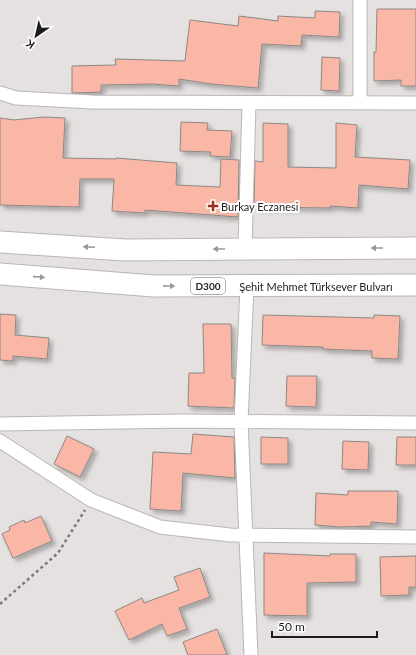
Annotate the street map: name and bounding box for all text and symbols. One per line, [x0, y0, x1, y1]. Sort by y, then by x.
north arrow [16, 16, 56, 56]
text: K [23, 37, 37, 52]
place label: Burkay Eczanesi [221, 200, 299, 213]
marker: Burkay Eczanesi [208, 201, 218, 211]
one-way arrow [83, 244, 95, 251]
one-way arrow [370, 245, 383, 251]
one-way arrow [212, 246, 225, 252]
one-way arrow [33, 274, 45, 281]
road number: D300 [191, 278, 225, 294]
street label: Şehit Mehmet Türksever Bulvarı [239, 280, 393, 293]
one-way arrow [163, 283, 176, 289]
scale bar [272, 613, 377, 639]
text: 50 m [278, 619, 305, 634]

